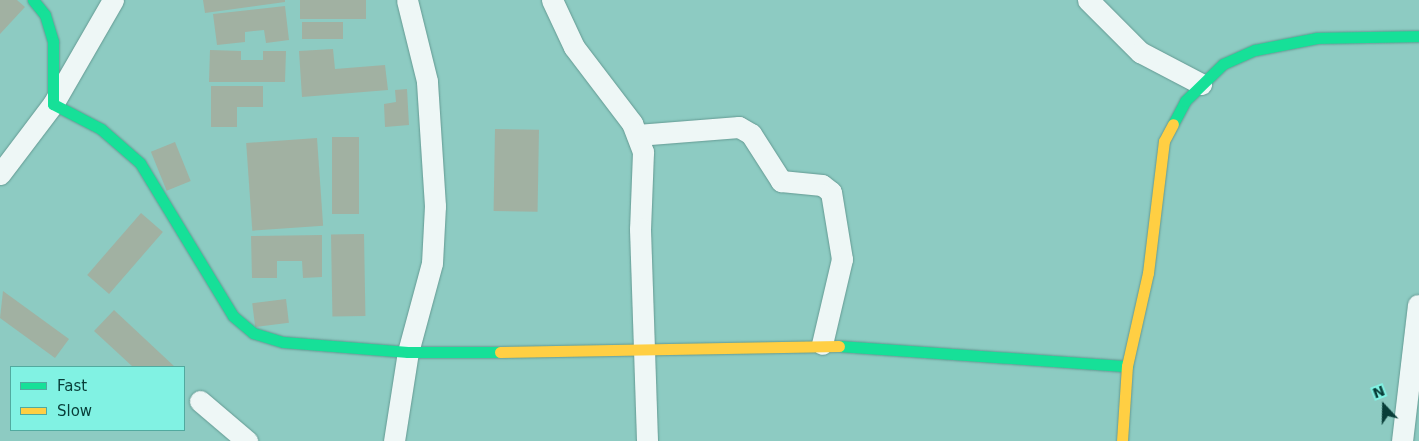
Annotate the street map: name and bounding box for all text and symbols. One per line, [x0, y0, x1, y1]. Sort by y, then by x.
legend [10, 366, 185, 431]
text: Fast [57, 377, 87, 395]
north arrow [1359, 381, 1409, 431]
text: N [1370, 382, 1387, 402]
text: Slow [57, 402, 92, 420]

